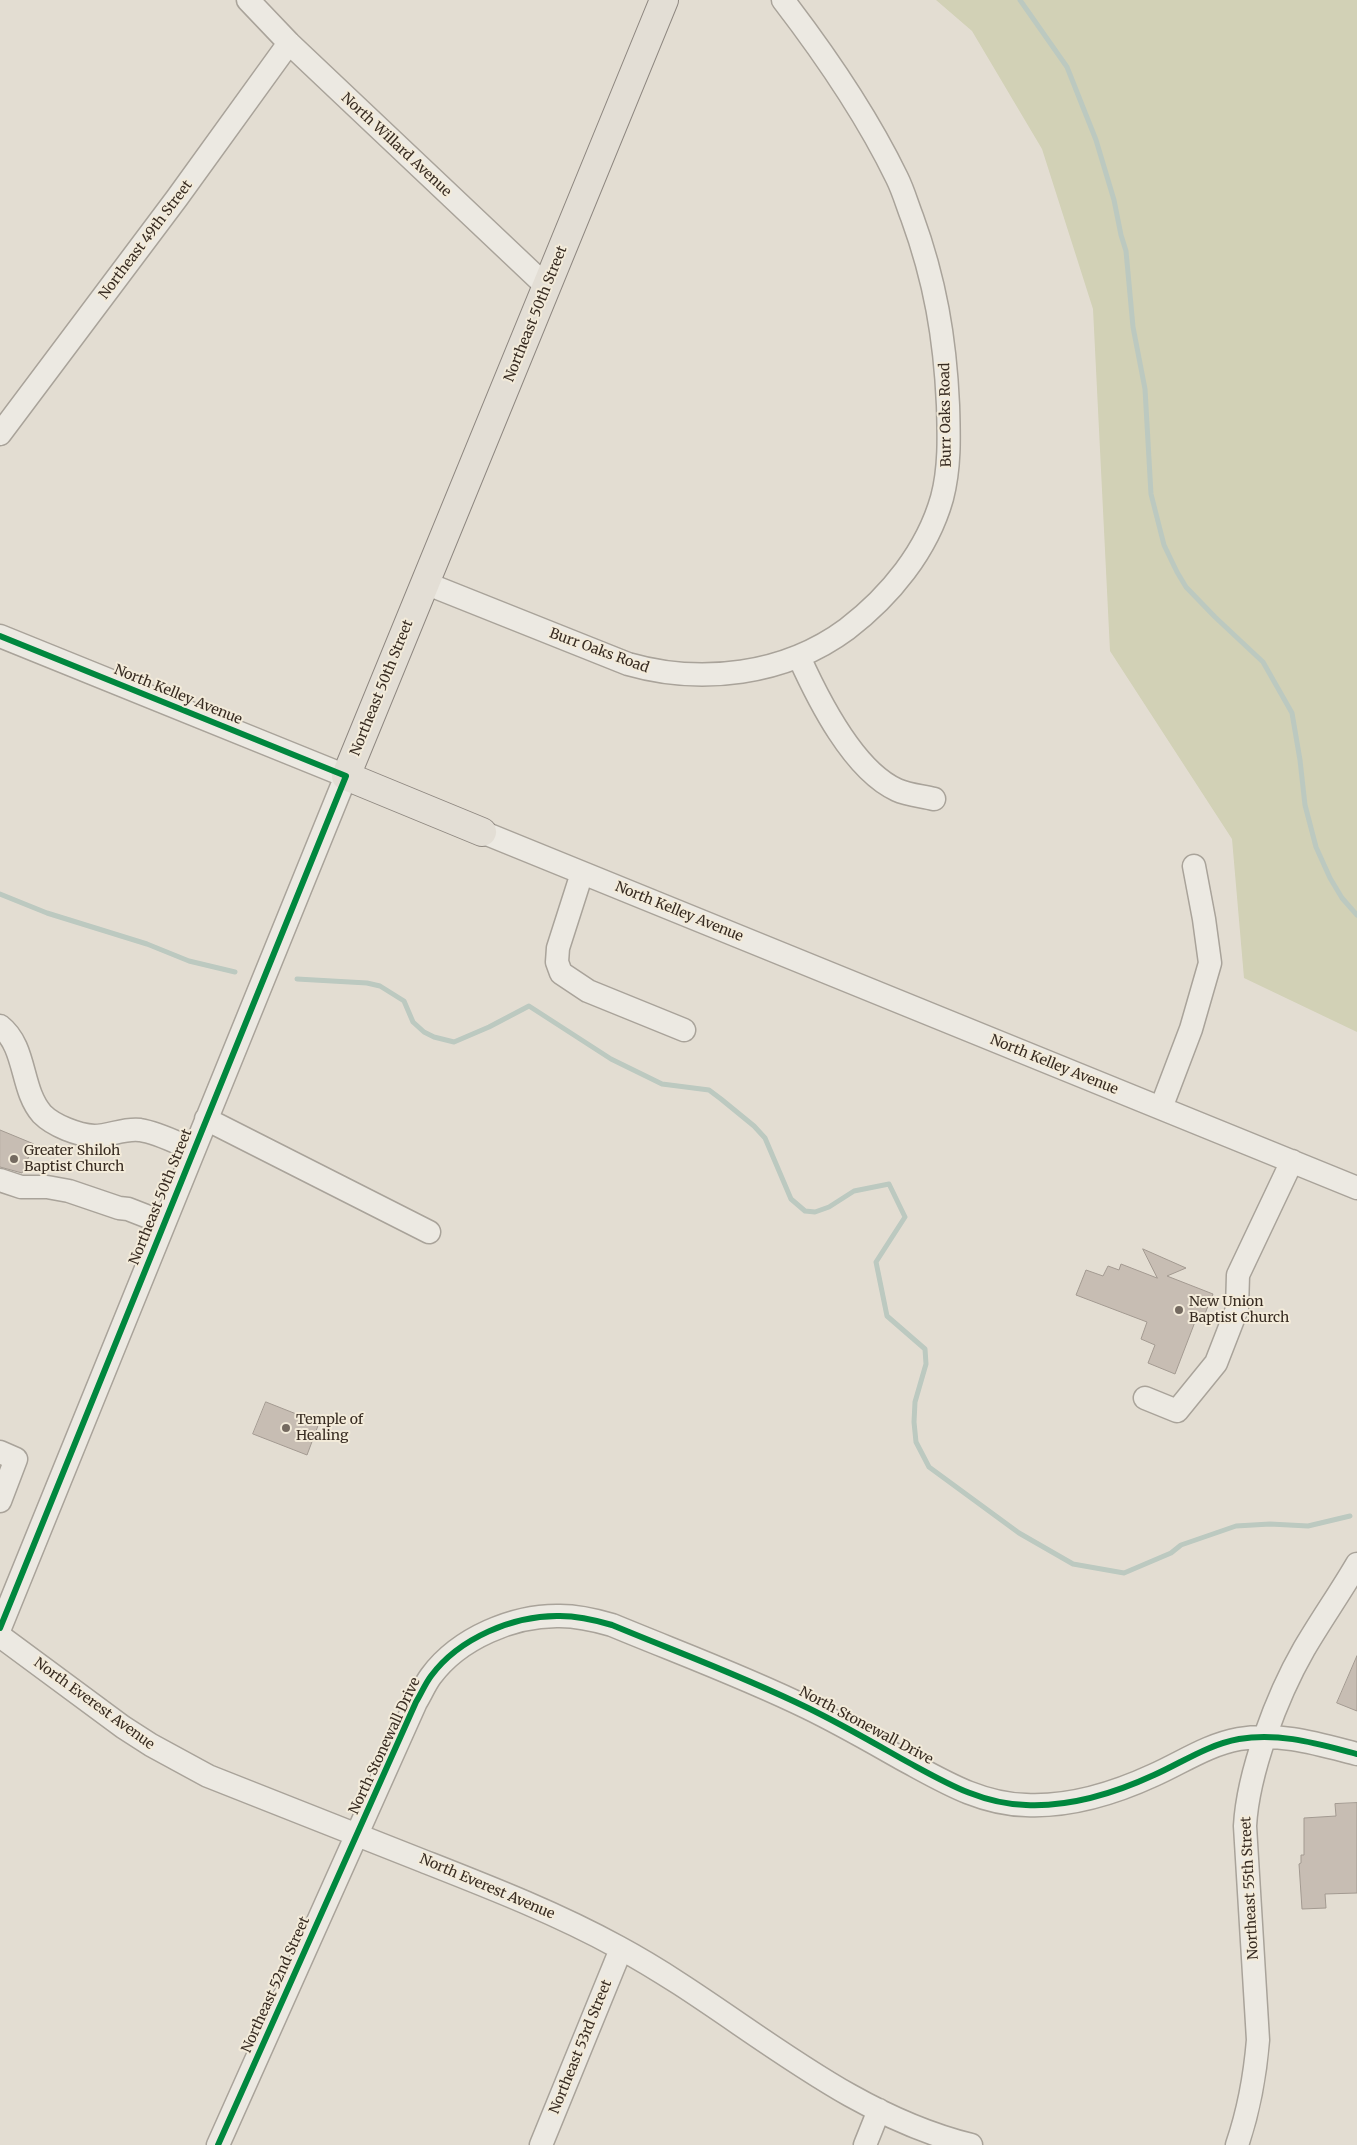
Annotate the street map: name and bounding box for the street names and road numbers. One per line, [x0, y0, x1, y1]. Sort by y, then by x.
street label: North Willard Avenue [337, 90, 455, 200]
street label: Northeast 49th Street [96, 177, 196, 303]
street label: Northeast 50th Street [501, 244, 571, 384]
street label: Burr Oaks Road [937, 363, 955, 467]
street label: Northeast 50th Street [347, 618, 417, 758]
street label: Burr Oaks Road [547, 625, 651, 677]
street label: North Kelley Avenue [111, 662, 245, 728]
street label: North Kelley Avenue [612, 879, 746, 945]
street label: North Kelley Avenue [987, 1032, 1121, 1098]
street label: Northeast 50th Street [126, 1127, 196, 1267]
street label: North Everest Avenue [30, 1655, 158, 1753]
street label: North Stonewall Drive [346, 1675, 424, 1817]
street label: North Stonewall Drive [796, 1684, 936, 1768]
street label: Northeast 55th Street [1238, 1816, 1262, 1960]
street label: North Everest Avenue [417, 1851, 557, 1923]
street label: Northeast 52nd Street [238, 1914, 314, 2056]
street label: Northeast 53rd Street [546, 1977, 616, 2117]

